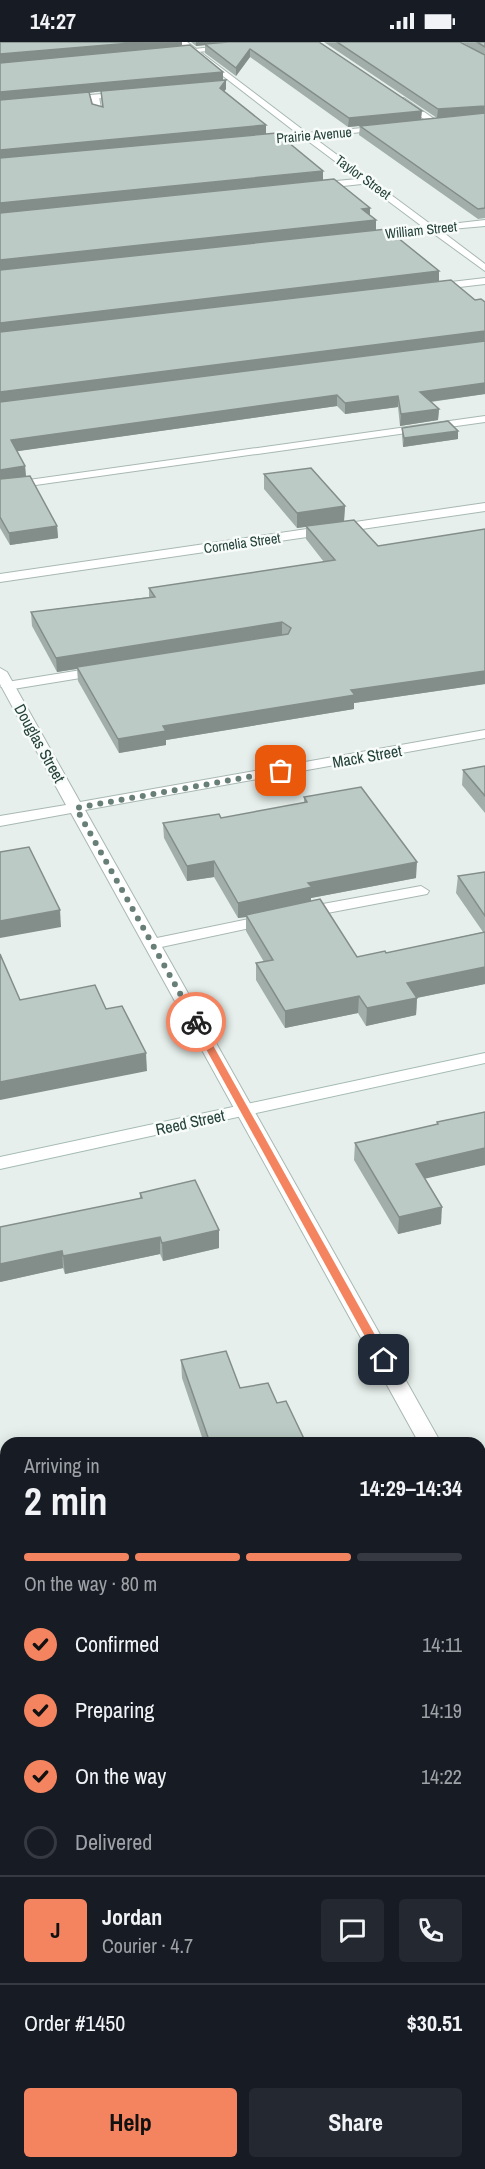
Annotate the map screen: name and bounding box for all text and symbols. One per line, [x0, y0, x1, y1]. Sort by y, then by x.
text: 14:27 [30, 6, 76, 36]
street label: Prairie Avenue [275, 123, 353, 147]
street label: Taylor Street [332, 151, 394, 203]
street label: William Street [384, 217, 458, 243]
street label: Cornelia Street [203, 529, 281, 557]
street label: Douglas Street [9, 700, 71, 787]
street label: Mack Street [331, 739, 404, 773]
pin [255, 745, 306, 796]
icon: bag [264, 754, 297, 787]
courier [166, 992, 226, 1052]
icon: bike [180, 1006, 213, 1039]
street label: Reed Street [153, 1104, 227, 1140]
pin [358, 1334, 409, 1385]
icon: home [367, 1343, 400, 1376]
text: Arriving in [24, 1452, 100, 1479]
text: 14:29–14:34 [360, 1473, 462, 1503]
text: 2 min [24, 1475, 108, 1527]
text: On the way · 80 m [24, 1570, 157, 1597]
icon: check [24, 1628, 57, 1661]
text: Confirmed [75, 1629, 159, 1659]
text: 14:11 [422, 1631, 462, 1658]
icon: check [24, 1694, 57, 1727]
text: Preparing [75, 1695, 154, 1725]
text: 14:19 [421, 1697, 462, 1724]
icon: check [24, 1760, 57, 1793]
text: On the way [75, 1761, 166, 1791]
text: 14:22 [421, 1763, 462, 1790]
text: Delivered [75, 1827, 152, 1857]
button: chat [321, 1899, 384, 1962]
button: phone [399, 1899, 462, 1962]
text: Jordan [102, 1902, 162, 1932]
text: J [50, 1915, 61, 1945]
text: Courier · 4.7 [102, 1932, 193, 1959]
text: Order #1450 [24, 2008, 125, 2038]
text: $30.51 [407, 2008, 462, 2038]
button: Help [24, 2088, 237, 2157]
button: Share [249, 2088, 462, 2157]

